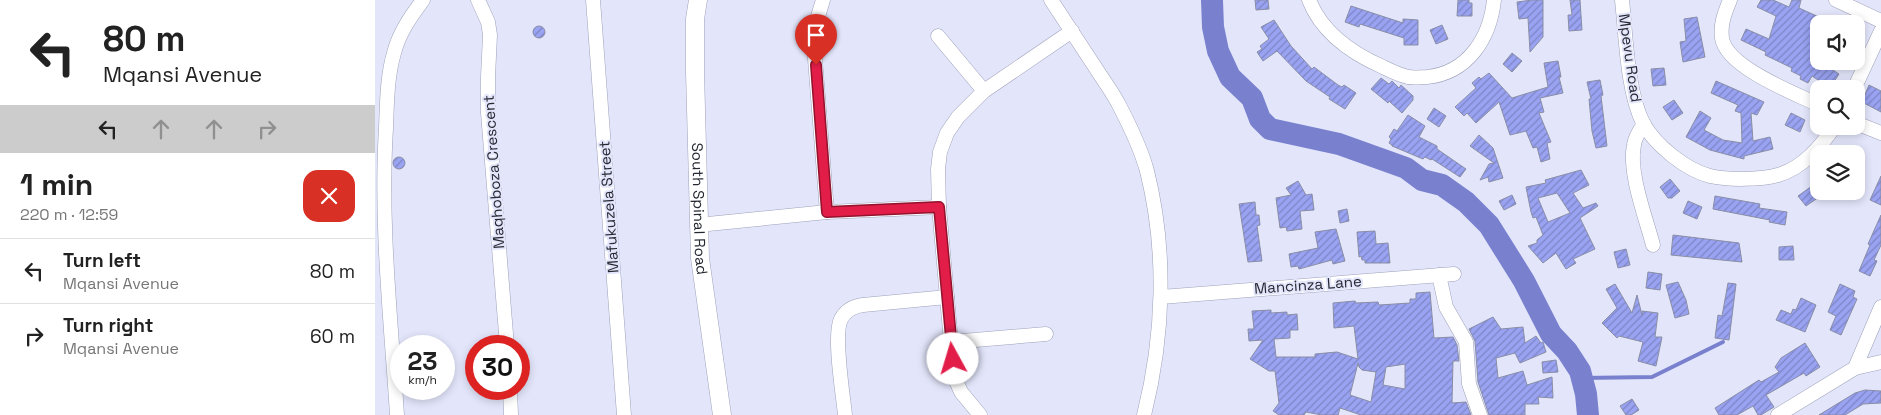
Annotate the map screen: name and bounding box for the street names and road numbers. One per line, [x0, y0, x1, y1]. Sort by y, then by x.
street label: Mpevu Road [1615, 12, 1646, 103]
street label: Maqhoboza Crescent [479, 94, 508, 250]
street label: Mafukuzela Street [594, 140, 623, 274]
street label: South Spinal Road [688, 142, 712, 276]
street label: Mancinza Lane [1254, 271, 1363, 298]

